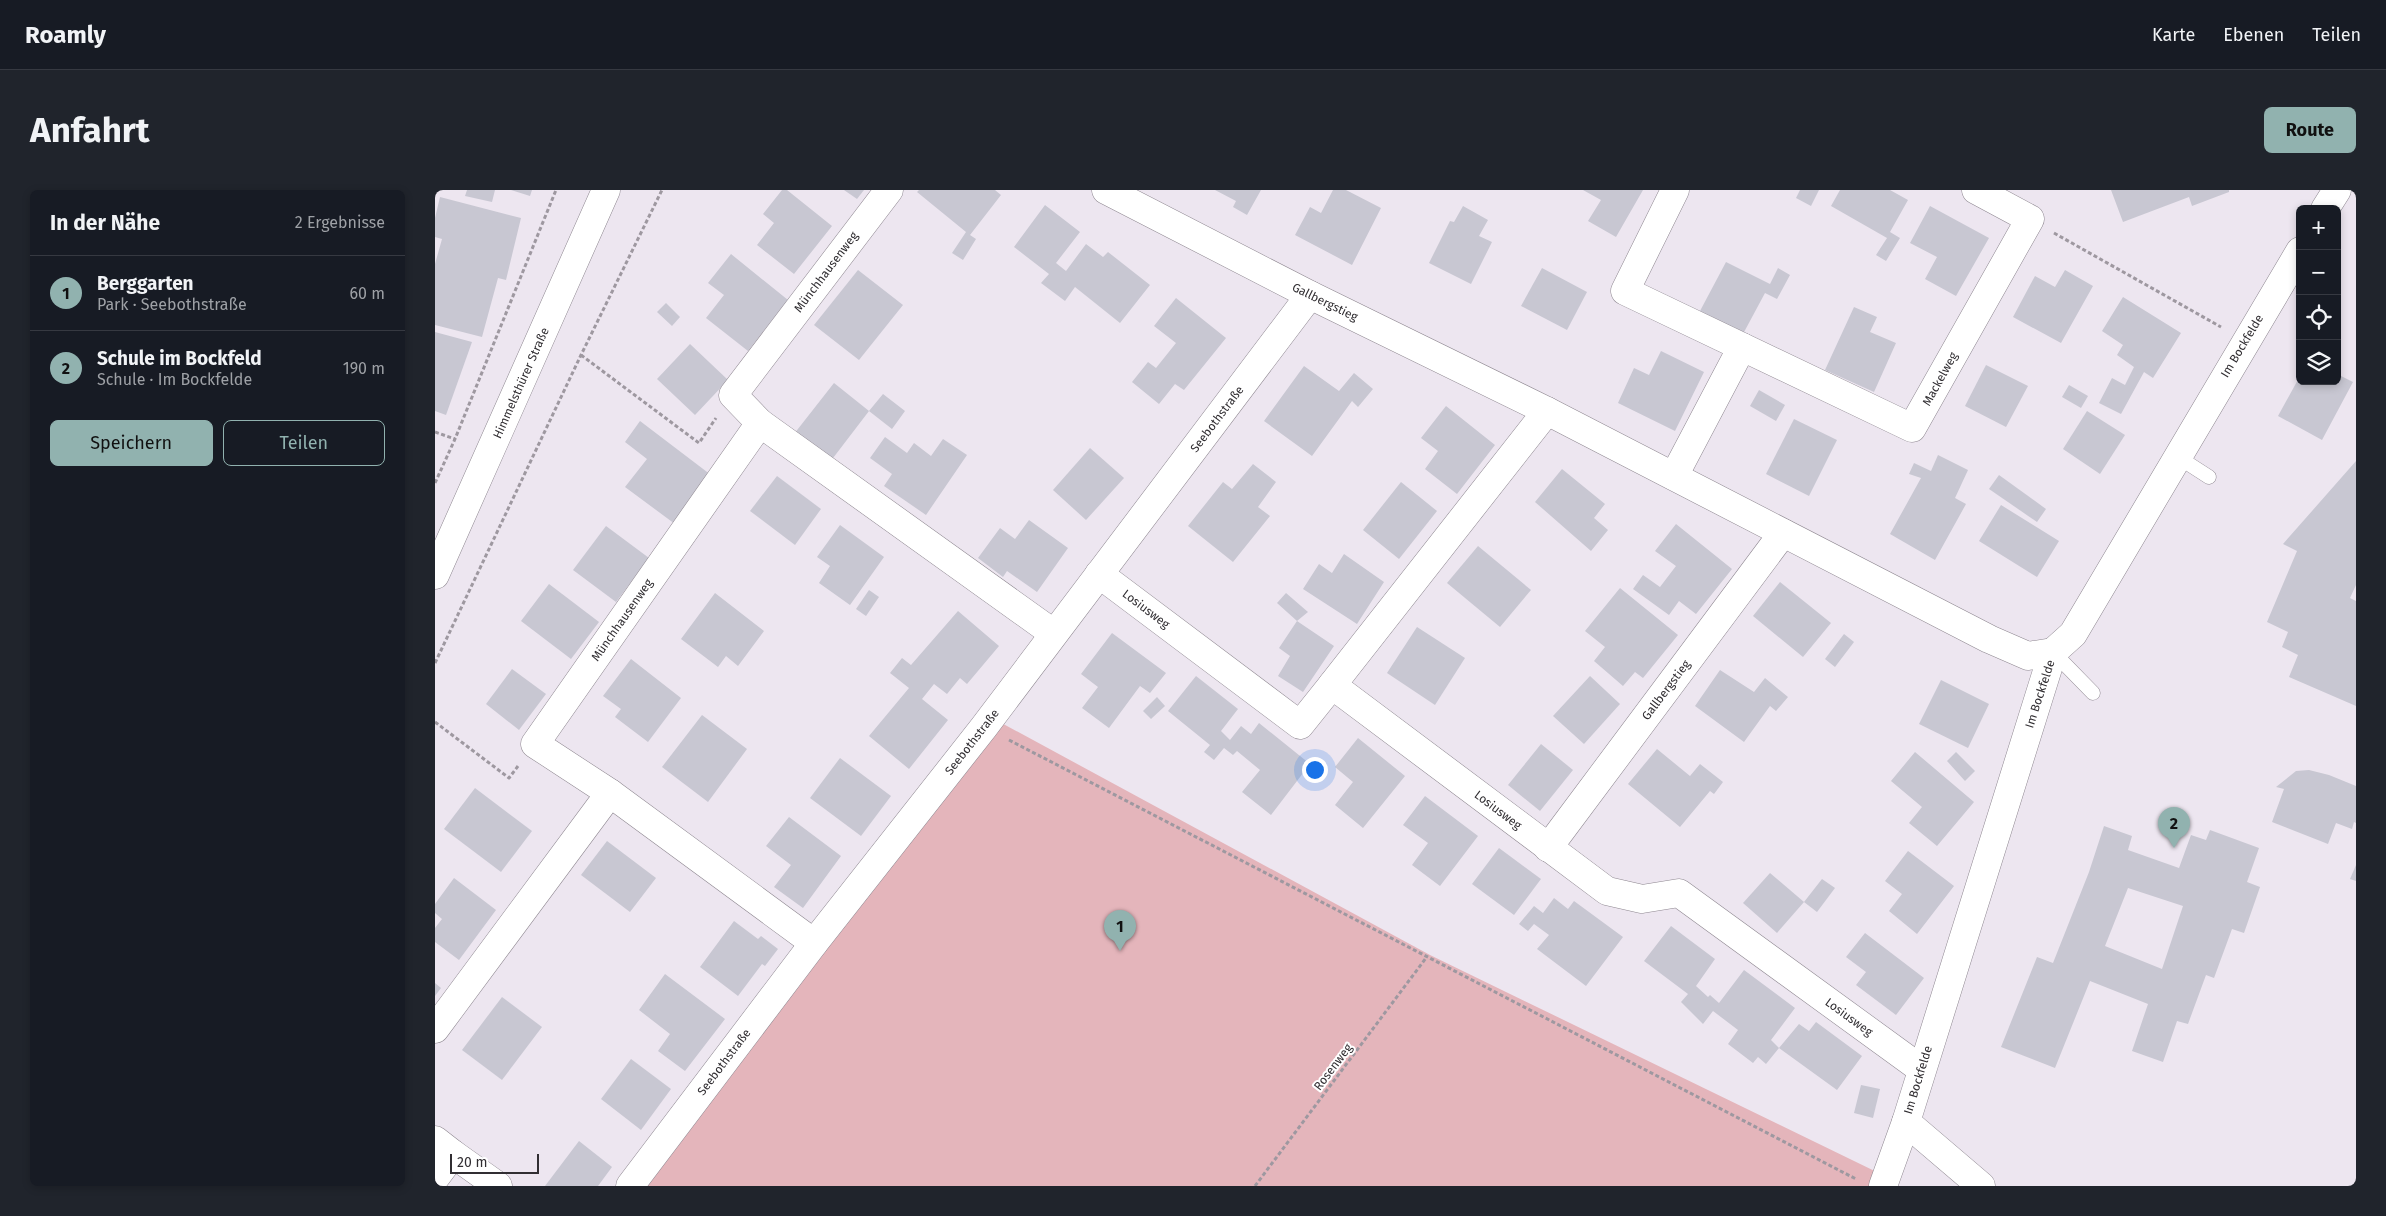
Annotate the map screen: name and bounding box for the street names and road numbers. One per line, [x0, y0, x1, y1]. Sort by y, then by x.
street label: Münchhausenweg [791, 228, 861, 315]
street label: Gallbergstieg [1290, 280, 1361, 324]
street label: Im Bockfelde [2218, 312, 2266, 380]
street label: Himmelsthürer Straße [490, 325, 552, 441]
street label: Mackelweg [1920, 349, 1961, 408]
street label: Seebothstraße [1188, 383, 1246, 455]
street label: Münchhausenweg [588, 576, 656, 664]
street label: Losiusweg [1120, 587, 1173, 632]
street label: Gallbergstieg [1639, 657, 1694, 723]
street label: Im Bockfelde [2022, 658, 2058, 730]
street label: Seebothstraße [942, 706, 1002, 778]
street label: Losiusweg [1472, 788, 1525, 833]
street label: Losiusweg [1822, 995, 1876, 1039]
street label: Seebothstraße [695, 1026, 753, 1098]
street label: Rosenweg [1311, 1040, 1355, 1093]
street label: Im Bockfelde [1901, 1044, 1935, 1116]

